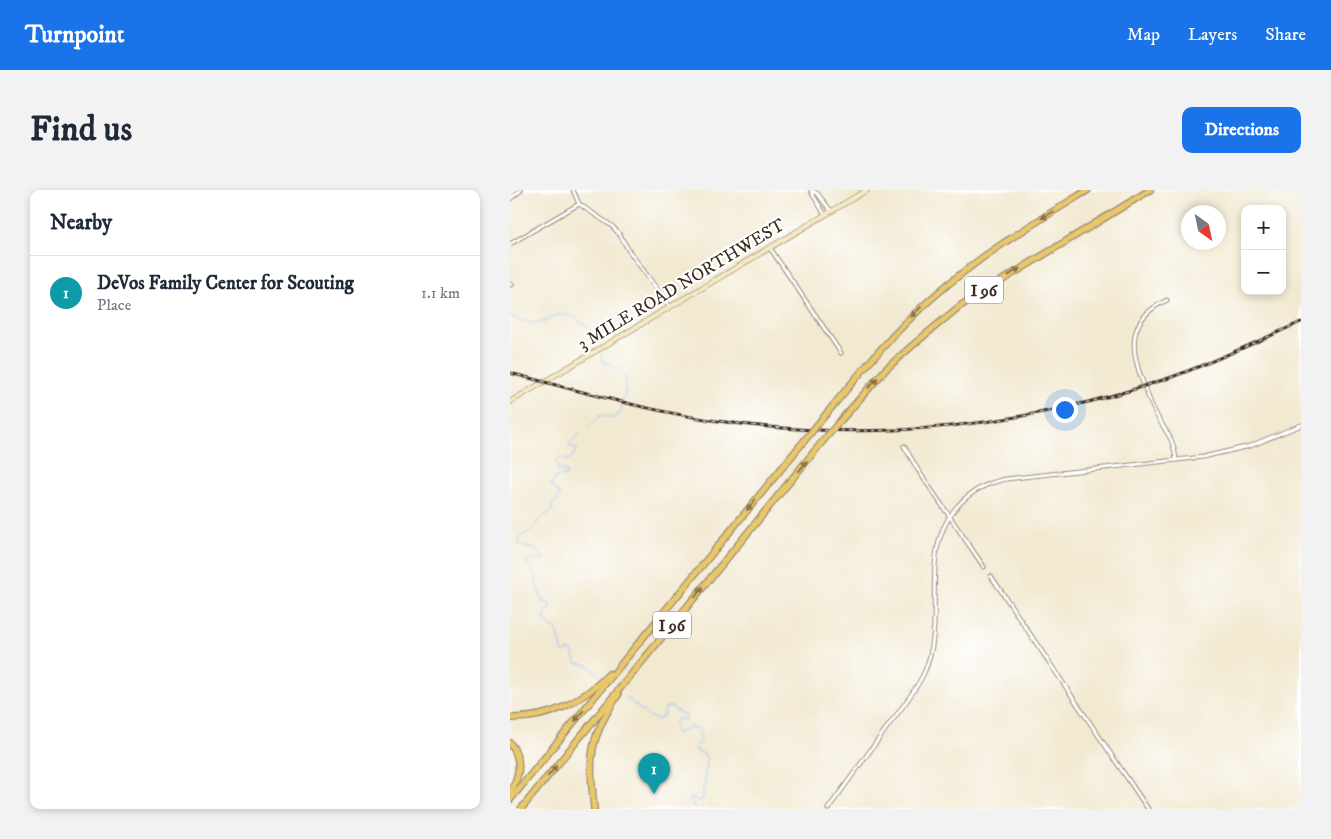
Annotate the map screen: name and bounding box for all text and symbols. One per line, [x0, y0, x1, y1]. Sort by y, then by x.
text: Turnpoint [25, 20, 124, 50]
text: Map [1127, 24, 1160, 46]
text: Layers [1188, 24, 1237, 46]
text: Share [1265, 24, 1306, 46]
button: Directions [1182, 107, 1301, 153]
text: Find us [30, 108, 132, 152]
north arrow [1181, 205, 1226, 250]
map controls [1241, 205, 1286, 295]
button: + [1241, 205, 1286, 250]
text: Nearby [50, 210, 112, 236]
one-way arrow [1040, 211, 1053, 220]
street label: 3 MILE ROAD NORTHWEST [574, 214, 789, 355]
button: − [1241, 250, 1286, 295]
one-way arrow [1008, 267, 1021, 277]
text: DeVos Family Center for Scouting [97, 272, 354, 295]
road number: I 96 [965, 276, 1003, 304]
text: 1 [63, 283, 69, 303]
text: 1.1 km [421, 283, 460, 303]
text: Place [97, 295, 131, 315]
one-way arrow [911, 306, 923, 318]
one-way arrow [867, 377, 879, 389]
your location [1052, 397, 1078, 423]
one-way arrow [797, 460, 808, 473]
one-way arrow [745, 499, 757, 511]
one-way arrow [694, 585, 705, 598]
road number: I 96 [653, 612, 691, 638]
one-way arrow [573, 709, 584, 722]
pin: 1 [638, 753, 670, 794]
one-way arrow [546, 765, 557, 778]

